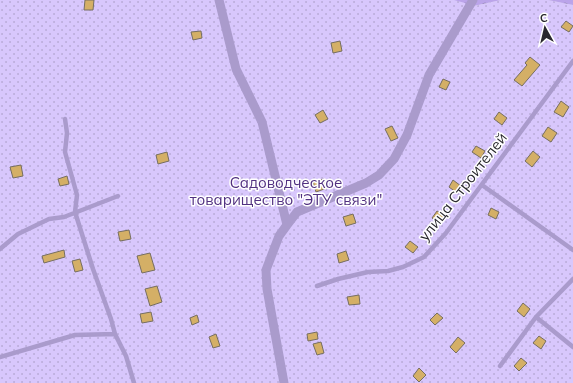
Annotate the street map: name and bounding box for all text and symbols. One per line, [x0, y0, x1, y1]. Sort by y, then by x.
north arrow [525, 8, 565, 48]
text: С [539, 11, 549, 26]
street label: улица Строителей [414, 129, 511, 245]
park label: Садоводческое товарищество "ЭТУ связи" [190, 173, 382, 209]

